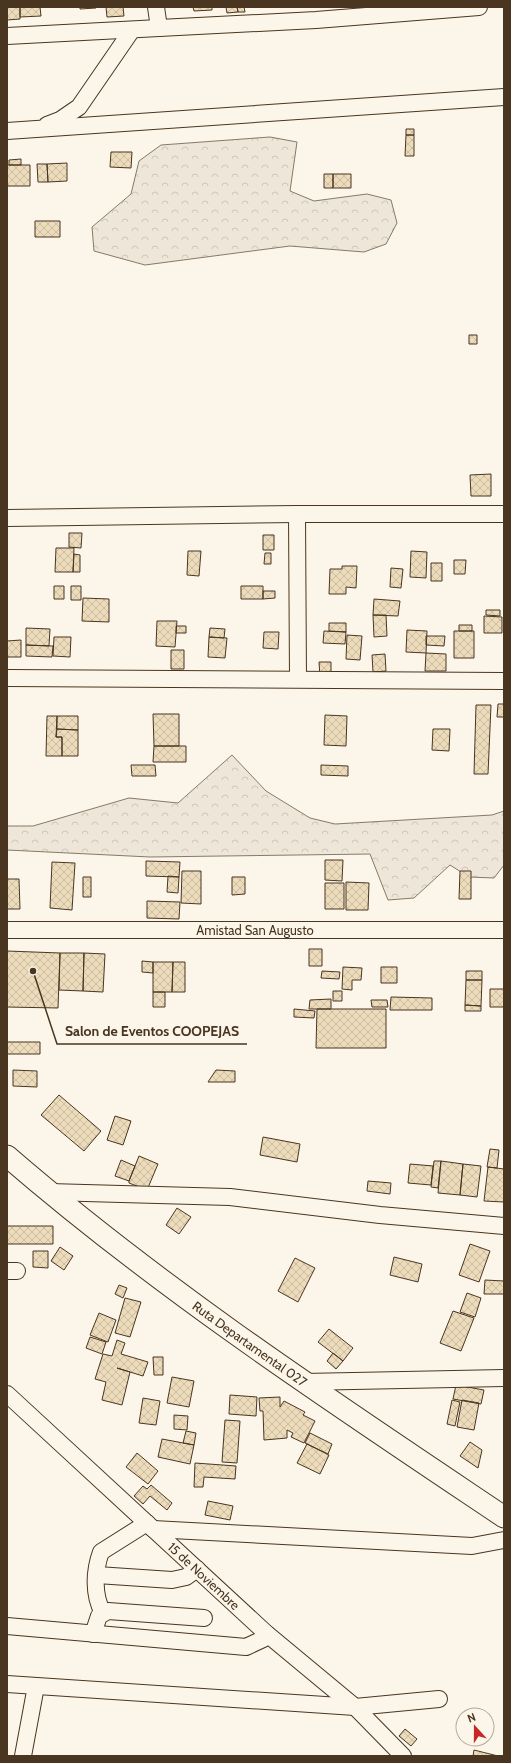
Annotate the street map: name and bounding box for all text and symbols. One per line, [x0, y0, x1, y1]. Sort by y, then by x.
street label: Amistad San Augusto [196, 922, 314, 938]
callout: Salon de Eventos COOPEJAS [57, 1018, 247, 1044]
text: Salon de Eventos COOPEJAS [65, 1022, 239, 1040]
street label: Ruta Departamental 027 [189, 1297, 311, 1390]
street label: 15 de Noviembre [165, 1539, 243, 1613]
north arrow [455, 1707, 495, 1747]
text: N [465, 1710, 478, 1726]

